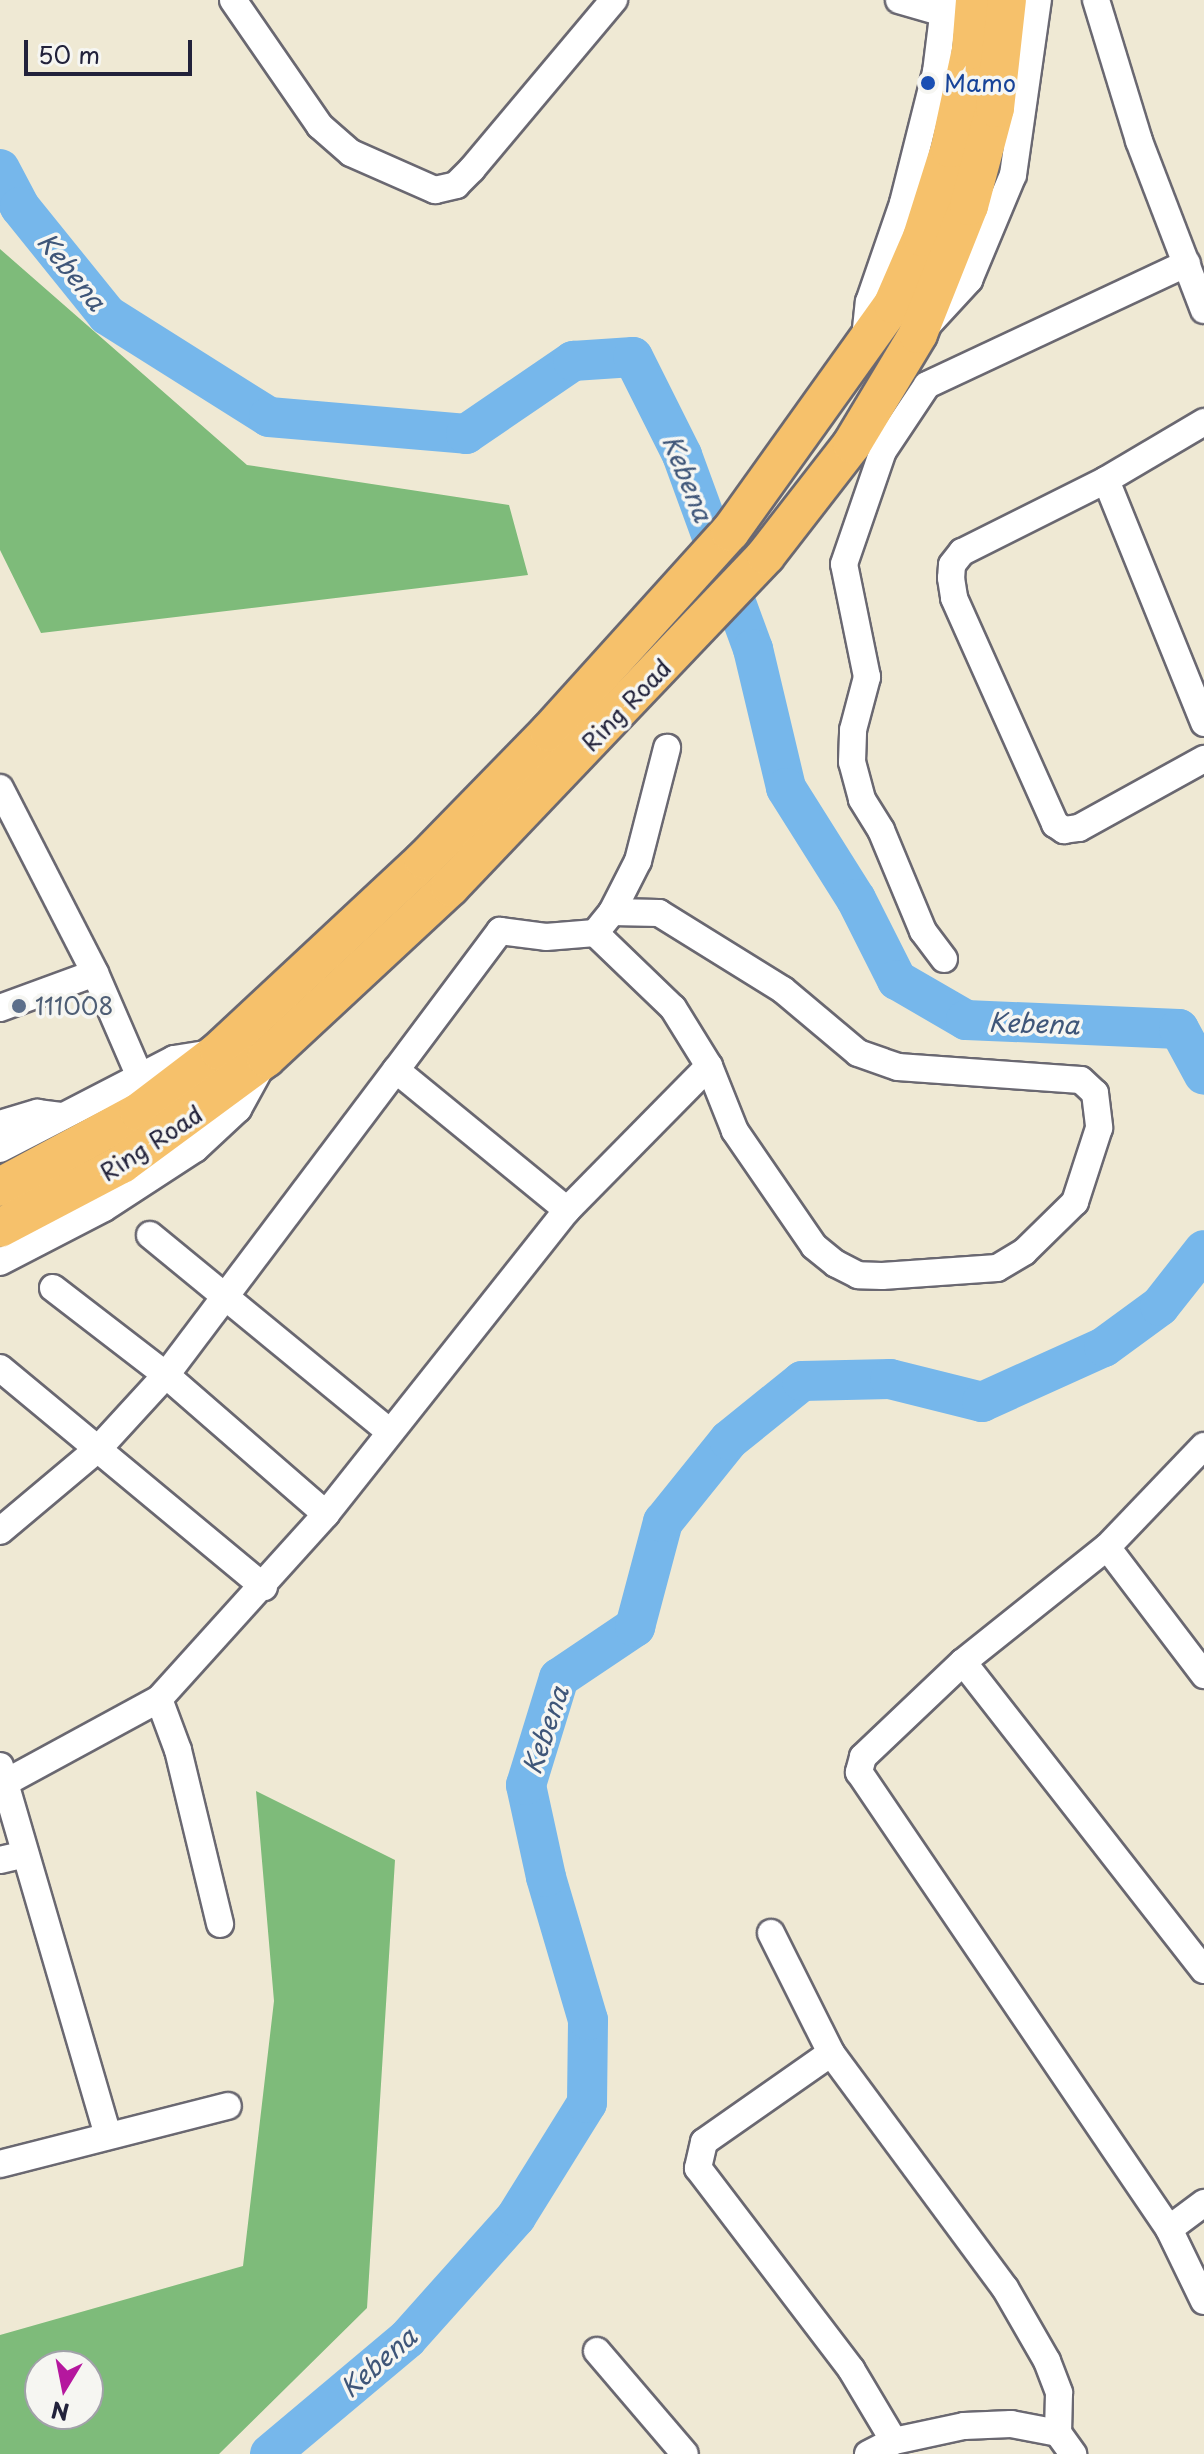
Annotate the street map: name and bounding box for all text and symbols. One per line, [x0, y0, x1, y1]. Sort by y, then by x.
scale bar [28, 24, 196, 74]
text: 50 m [38, 36, 100, 72]
place label: Mamo [944, 69, 1016, 97]
marker: Mamo [919, 74, 937, 92]
water label: Kebena [31, 226, 113, 316]
water label: Kebena [657, 430, 719, 526]
street label: Ring Road [575, 653, 677, 757]
place label: 111008 [35, 992, 113, 1020]
marker: 111008 [10, 997, 28, 1015]
water label: Kebena [988, 1006, 1080, 1040]
street label: Ring Road [94, 1099, 208, 1187]
water label: Kebena [515, 1682, 575, 1778]
water label: Kebena [334, 2320, 422, 2404]
north arrow [24, 2350, 104, 2430]
text: N [49, 2394, 72, 2430]

